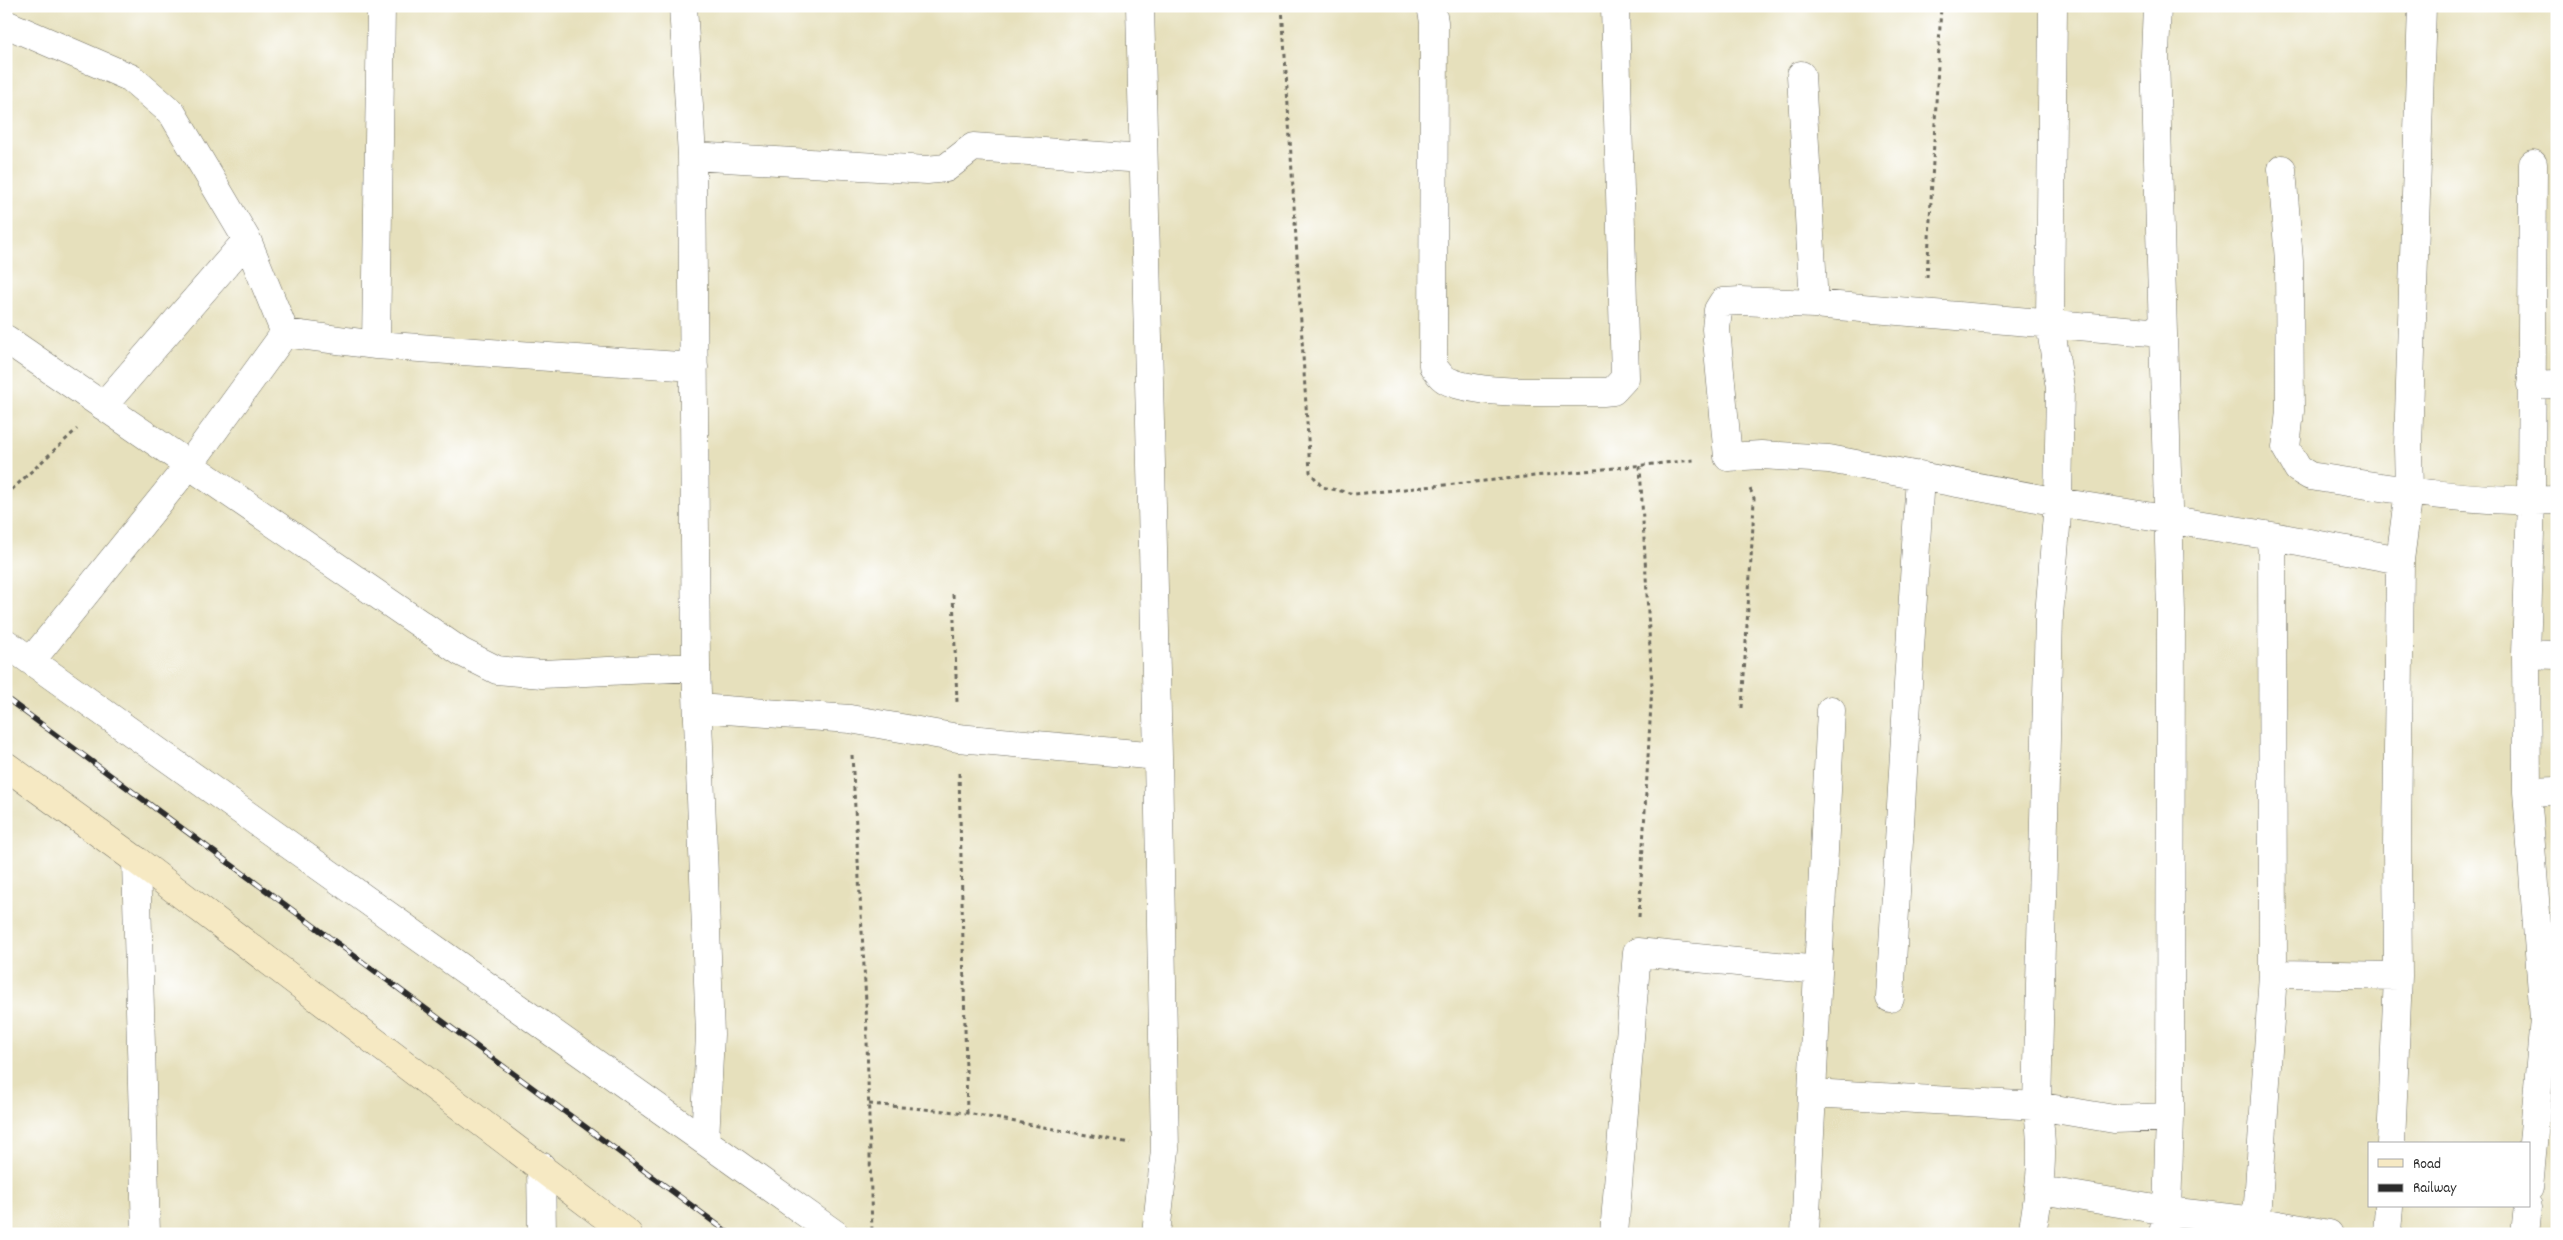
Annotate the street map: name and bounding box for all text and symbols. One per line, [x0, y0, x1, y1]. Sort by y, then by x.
legend [2368, 1142, 2530, 1208]
text: Road [2413, 1154, 2441, 1176]
text: Railway [2413, 1178, 2457, 1200]

